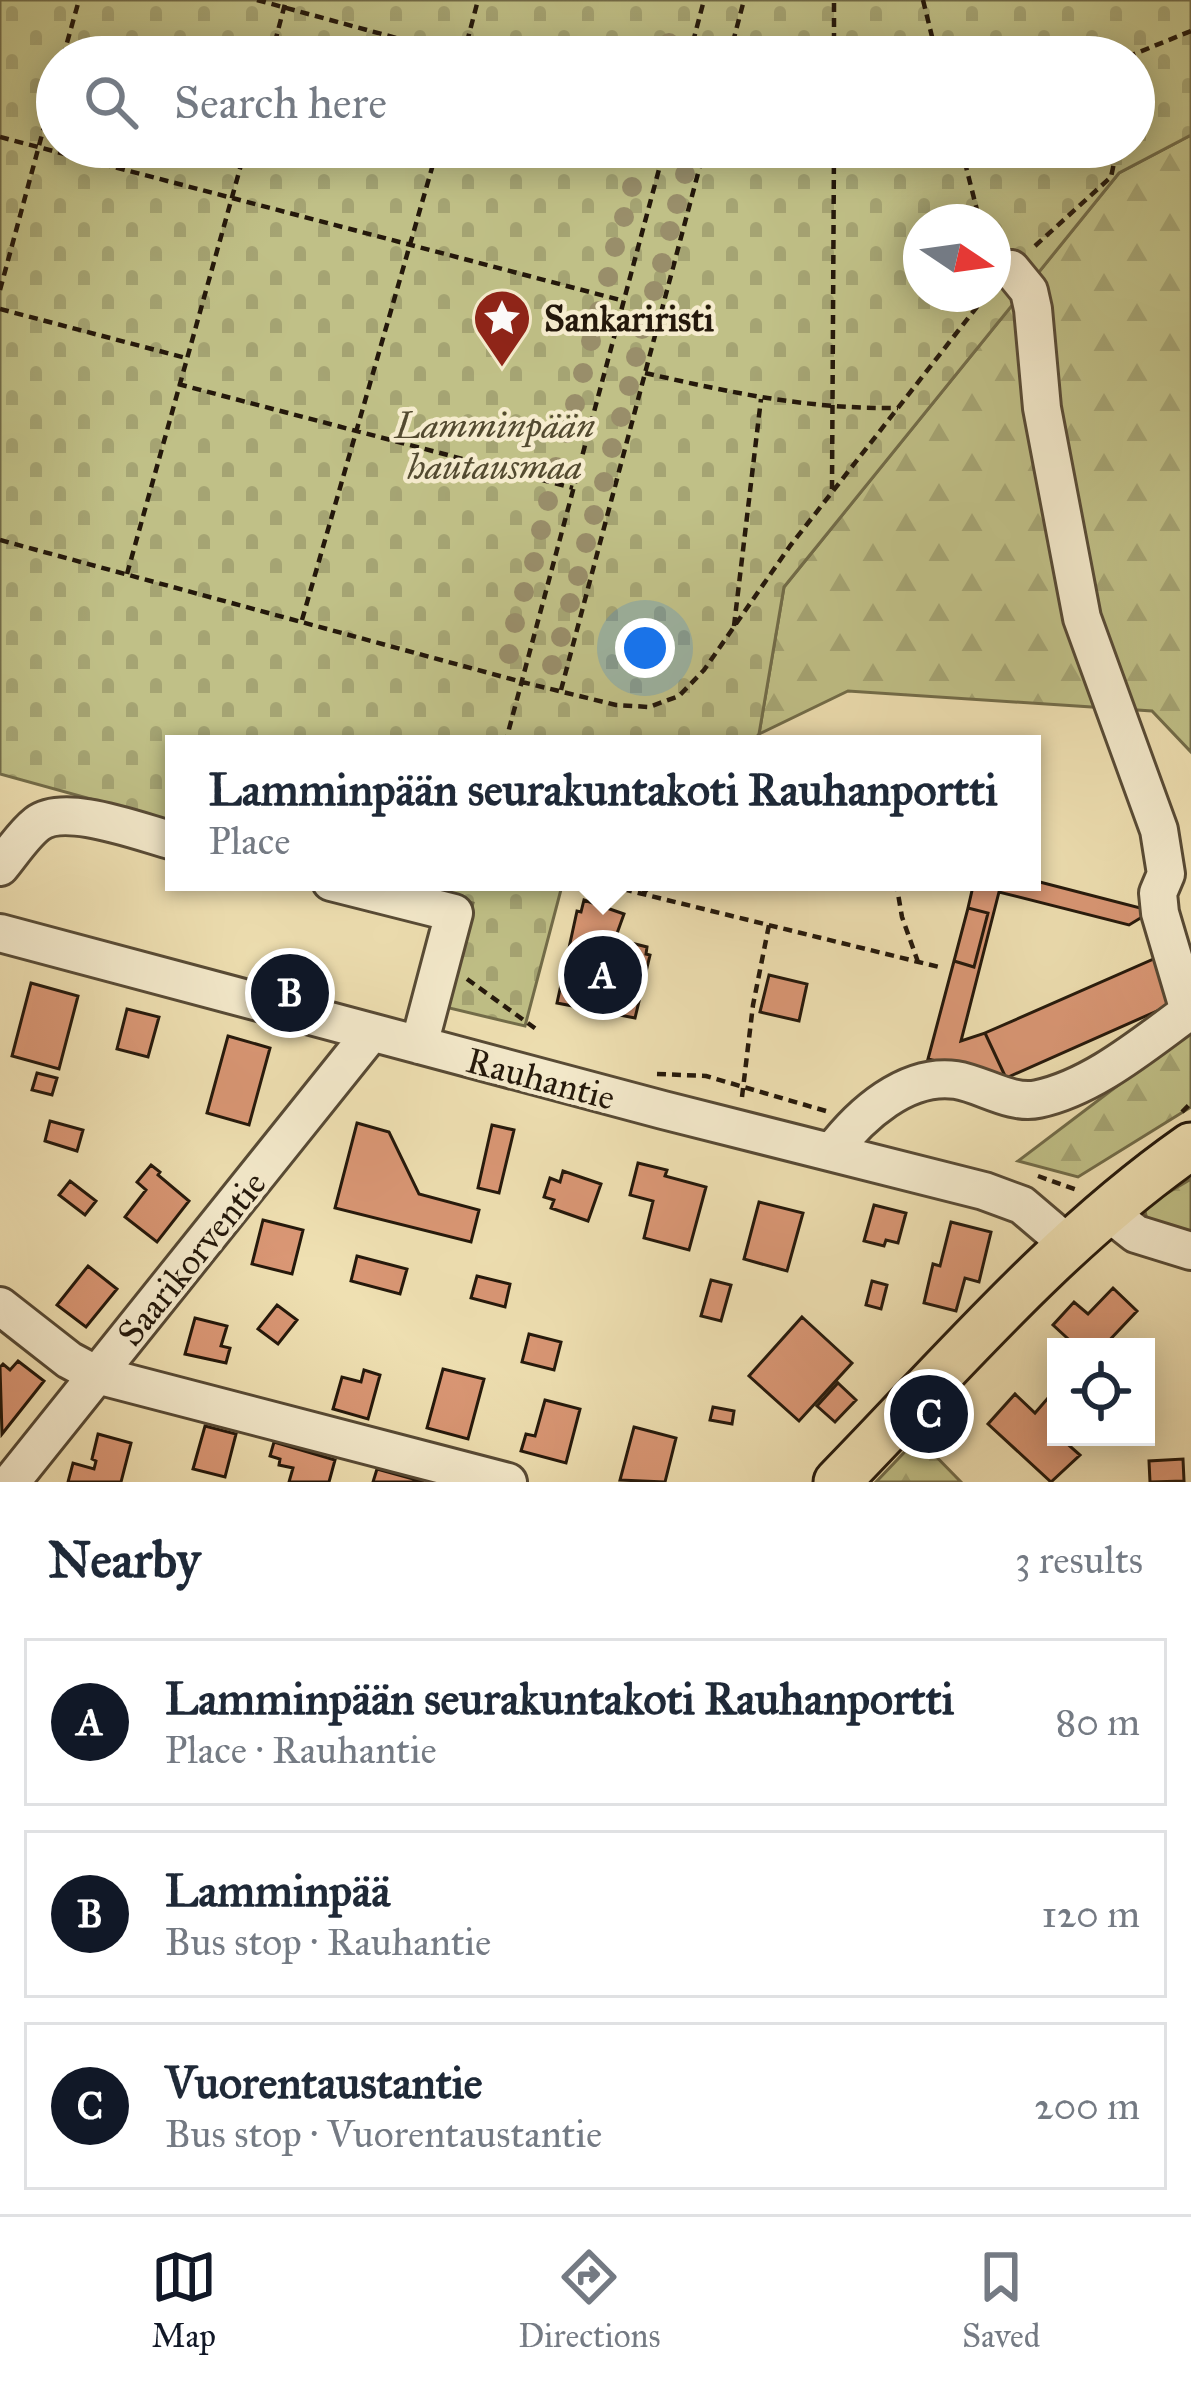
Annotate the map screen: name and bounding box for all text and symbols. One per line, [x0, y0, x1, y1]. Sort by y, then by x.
search box [36, 36, 1155, 168]
icon: search [78, 69, 144, 135]
text: Search here [174, 75, 387, 130]
north arrow [903, 204, 1011, 312]
place icon: Sankariristi [471, 287, 533, 369]
place label: Sankariristi [544, 297, 714, 341]
park label: Lamminpään hautausmaa [393, 404, 595, 489]
your location [615, 618, 675, 678]
popup [165, 735, 1041, 891]
text: Lamminpään seurakuntakoti Rauhanportti [208, 762, 998, 817]
text: Place [208, 817, 291, 865]
pin: A [564, 930, 642, 1020]
pin: B [251, 948, 329, 1038]
street label: Rauhantie [462, 1038, 620, 1120]
street label: Saarikorventie [108, 1163, 275, 1355]
map controls [1047, 1338, 1155, 1446]
button: locate [1047, 1338, 1155, 1446]
pin: C [890, 1369, 968, 1459]
text: Nearby [48, 1529, 200, 1591]
text: 3 results [1015, 1536, 1143, 1584]
text: Lamminpään seurakuntakoti Rauhanportti [165, 1671, 954, 1726]
text: A [77, 1698, 103, 1746]
text: 80 m [1055, 1698, 1140, 1746]
text: Place · Rauhantie [165, 1726, 437, 1774]
text: Lamminpää [165, 1863, 390, 1918]
text: B [77, 1890, 103, 1938]
text: 120 m [1041, 1890, 1140, 1938]
text: Bus stop · Rauhantie [165, 1918, 491, 1966]
text: Vuorentaustantie [165, 2055, 483, 2110]
text: C [77, 2082, 103, 2130]
text: 200 m [1034, 2082, 1140, 2130]
text: Bus stop · Vuorentaustantie [165, 2110, 602, 2158]
tab: Map [151, 2244, 217, 2356]
tab: Directions [518, 2244, 660, 2356]
tab: Saved [962, 2244, 1040, 2356]

